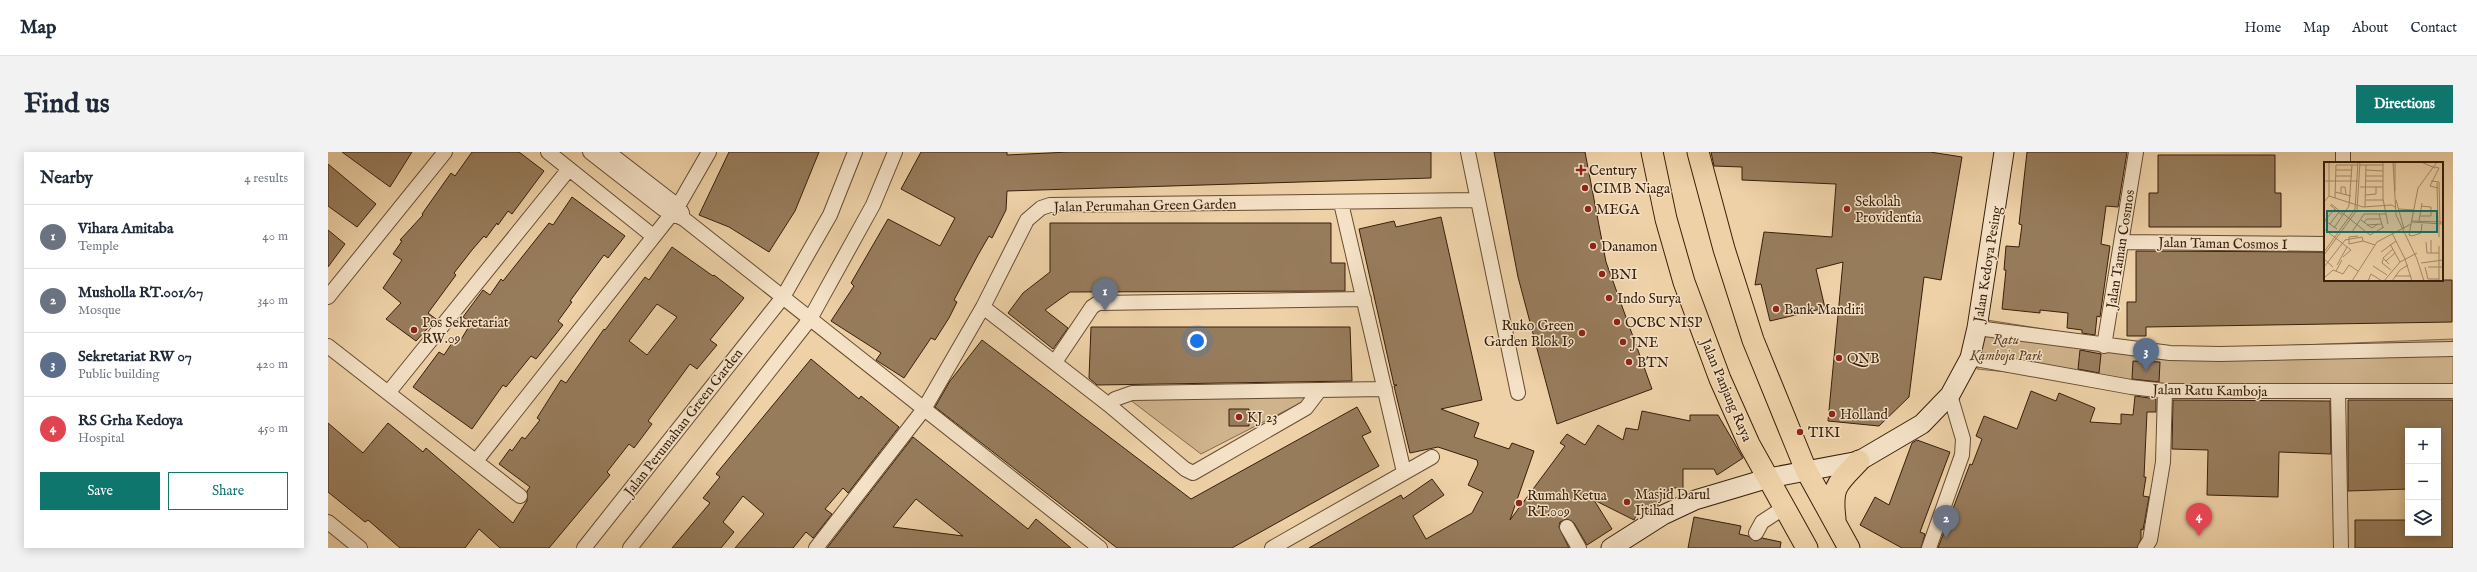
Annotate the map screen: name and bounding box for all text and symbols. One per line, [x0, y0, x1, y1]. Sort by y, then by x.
text: Map [20, 16, 56, 40]
text: Home [2245, 19, 2281, 37]
text: Map [2303, 19, 2330, 37]
text: About [2352, 19, 2388, 37]
text: Contact [2410, 19, 2457, 37]
button: Directions [2356, 85, 2453, 123]
text: Find us [24, 87, 110, 122]
place label: Century [1589, 162, 1637, 180]
inset map [2324, 162, 2443, 281]
marker: Century [1576, 165, 1586, 175]
text: Nearby [40, 168, 93, 189]
text: 4 results [244, 170, 288, 187]
place label: CIMB Niaga [1593, 180, 1671, 198]
marker: CIMB Niaga [1580, 183, 1590, 193]
street label: Jalan Taman Cosmos [2102, 188, 2139, 312]
place label: Sekolah Providentia [1855, 193, 1922, 227]
street label: Jalan Perumahan Green Garden [1052, 195, 1237, 217]
place label: MEGA [1596, 201, 1640, 219]
marker: MEGA [1583, 204, 1593, 214]
marker: Sekolah Providentia [1842, 204, 1852, 214]
street label: Jalan Kedoya Pesing [1970, 204, 2006, 325]
text: Vihara Amitaba [78, 219, 173, 238]
text: 1 [51, 228, 55, 245]
text: 40 m [262, 228, 288, 245]
street label: Jalan Taman Cosmos I [2156, 234, 2288, 254]
text: Temple [78, 238, 119, 255]
place label: Danamon [1601, 238, 1658, 256]
marker: Danamon [1588, 241, 1598, 251]
place label: BNI [1610, 266, 1637, 284]
marker: BNI [1597, 269, 1607, 279]
pin: 1 [1092, 278, 1118, 311]
text: Musholla RT.001/07 [78, 283, 203, 302]
place label: Indo Surya [1617, 290, 1682, 308]
text: 2 [50, 292, 56, 309]
text: 340 m [258, 292, 288, 309]
marker: Indo Surya [1604, 293, 1614, 303]
place label: Bank Mandiri [1784, 301, 1864, 319]
text: Mosque [78, 302, 121, 319]
marker: Bank Mandiri [1771, 304, 1781, 314]
place label: Pos Sekretariat RW.09 [422, 314, 509, 348]
place label: OCBC NISP [1625, 314, 1702, 332]
place label: Ruko Green Garden Blok I9 [1484, 317, 1575, 351]
marker: OCBC NISP [1612, 317, 1622, 327]
marker: Pos Sekretariat RW.09 [409, 325, 419, 335]
marker: Ruko Green Garden Blok I9 [1577, 328, 1587, 338]
your location [1187, 331, 1207, 351]
park label: Ratu Kamboja Park [1969, 331, 2043, 365]
place label: JNE [1629, 334, 1659, 352]
street label: Jalan Panjang Raya [1696, 334, 1756, 445]
marker: JNE [1618, 337, 1628, 347]
pin: 3 [2133, 338, 2159, 371]
street label: Jalan Perumahan Green Garden [619, 345, 747, 502]
text: Sekretariat RW 07 [78, 347, 192, 366]
place label: QNB [1847, 350, 1880, 368]
marker: QNB [1834, 353, 1844, 363]
place label: BTN [1637, 354, 1669, 372]
text: 3 [51, 356, 55, 373]
text: 420 m [256, 356, 288, 373]
marker: BTN [1624, 357, 1634, 367]
text: Public building [78, 366, 160, 383]
street label: Jalan Ratu Kamboja [2150, 381, 2269, 401]
place label: Holland [1840, 406, 1888, 424]
place label: KJ 23 [1247, 409, 1278, 427]
marker: Holland [1827, 409, 1837, 419]
text: RS Grha Kedoya [78, 411, 183, 430]
marker: KJ 23 [1234, 412, 1244, 422]
text: 4 [50, 420, 56, 437]
text: 450 m [258, 420, 288, 437]
place label: TIKI [1808, 424, 1840, 442]
marker: TIKI [1795, 427, 1805, 437]
map controls [2405, 428, 2441, 536]
button: + [2405, 428, 2441, 464]
text: Hospital [78, 430, 125, 447]
button: − [2405, 464, 2441, 500]
button: Save [40, 472, 160, 510]
button: Share [168, 472, 288, 510]
place label: Masjid Darul Ijtihad [1635, 486, 1710, 520]
place label: Rumah Ketua RT.009 [1527, 487, 1608, 521]
marker: Masjid Darul Ijtihad [1622, 497, 1632, 507]
marker: Rumah Ketua RT.009 [1514, 498, 1524, 508]
button: layers [2405, 500, 2441, 536]
pin: 4 [2186, 503, 2212, 536]
pin: 2 [1933, 505, 1959, 538]

